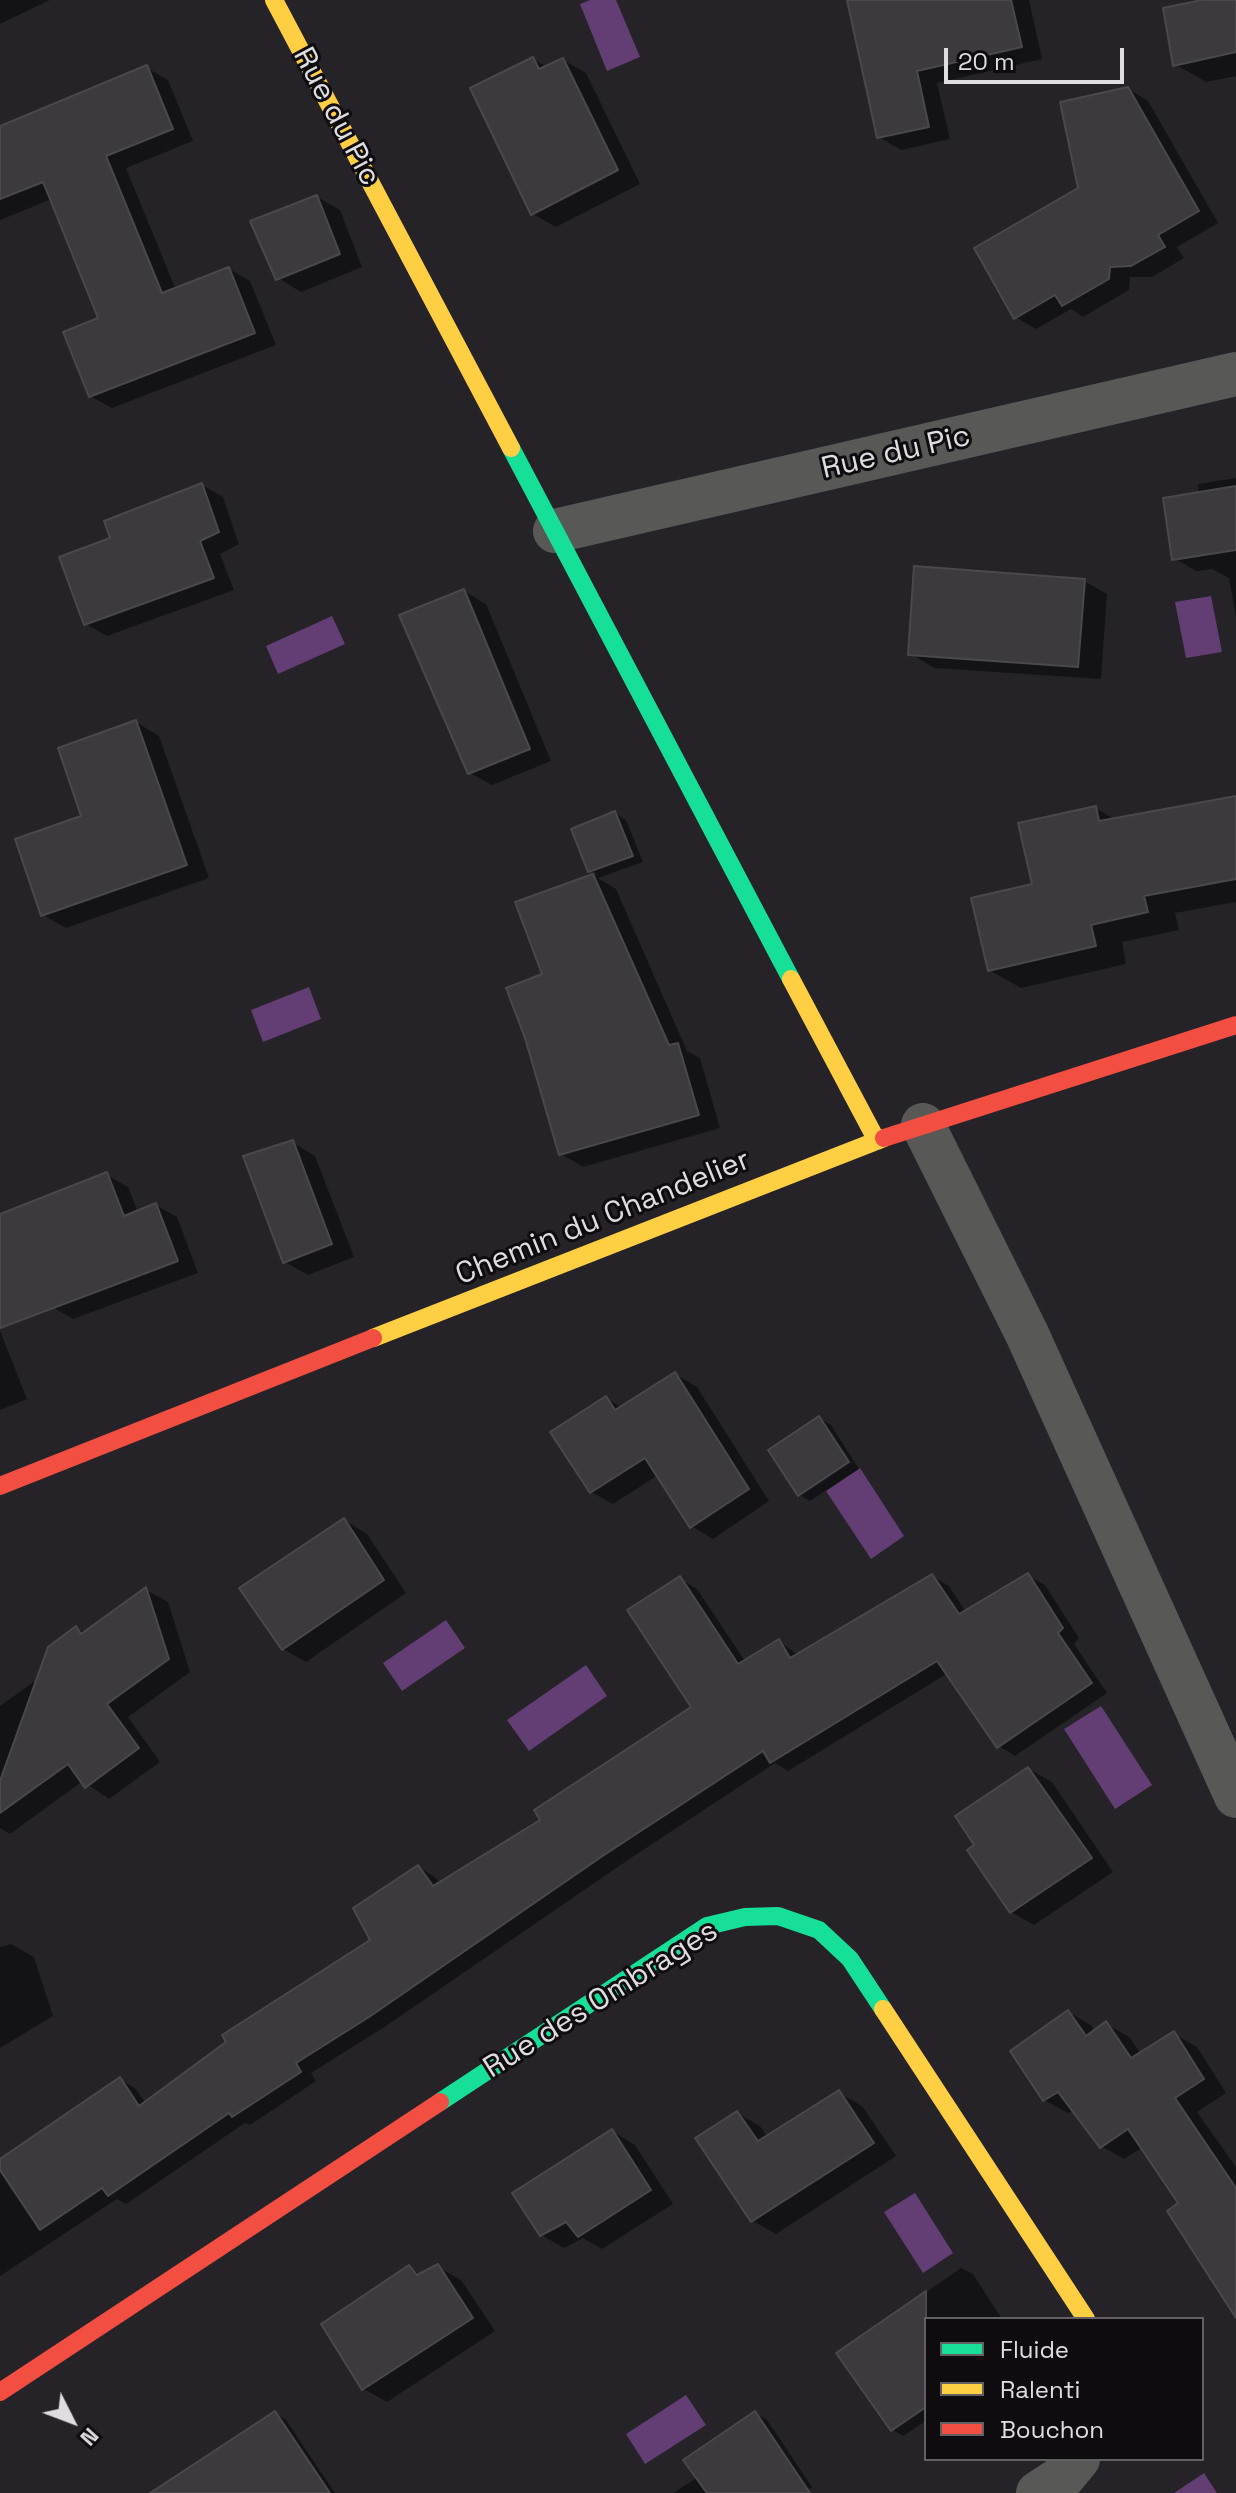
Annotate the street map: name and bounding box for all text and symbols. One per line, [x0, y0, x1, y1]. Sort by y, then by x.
scale bar [948, 32, 1128, 82]
street label: Rue du Pic [285, 42, 387, 192]
text: 20 m [958, 46, 1015, 77]
street label: Rue du Pic [818, 418, 974, 488]
street label: Chemin du Chandelier [451, 1142, 755, 1294]
street label: Rue des Ombrages [477, 1913, 725, 2087]
legend [924, 2317, 1204, 2461]
text: Fluide [1000, 2334, 1069, 2365]
text: Ralenti [1000, 2374, 1080, 2405]
north arrow [32, 2381, 112, 2461]
text: Bouchon [1000, 2414, 1104, 2445]
text: N [74, 2422, 105, 2452]

